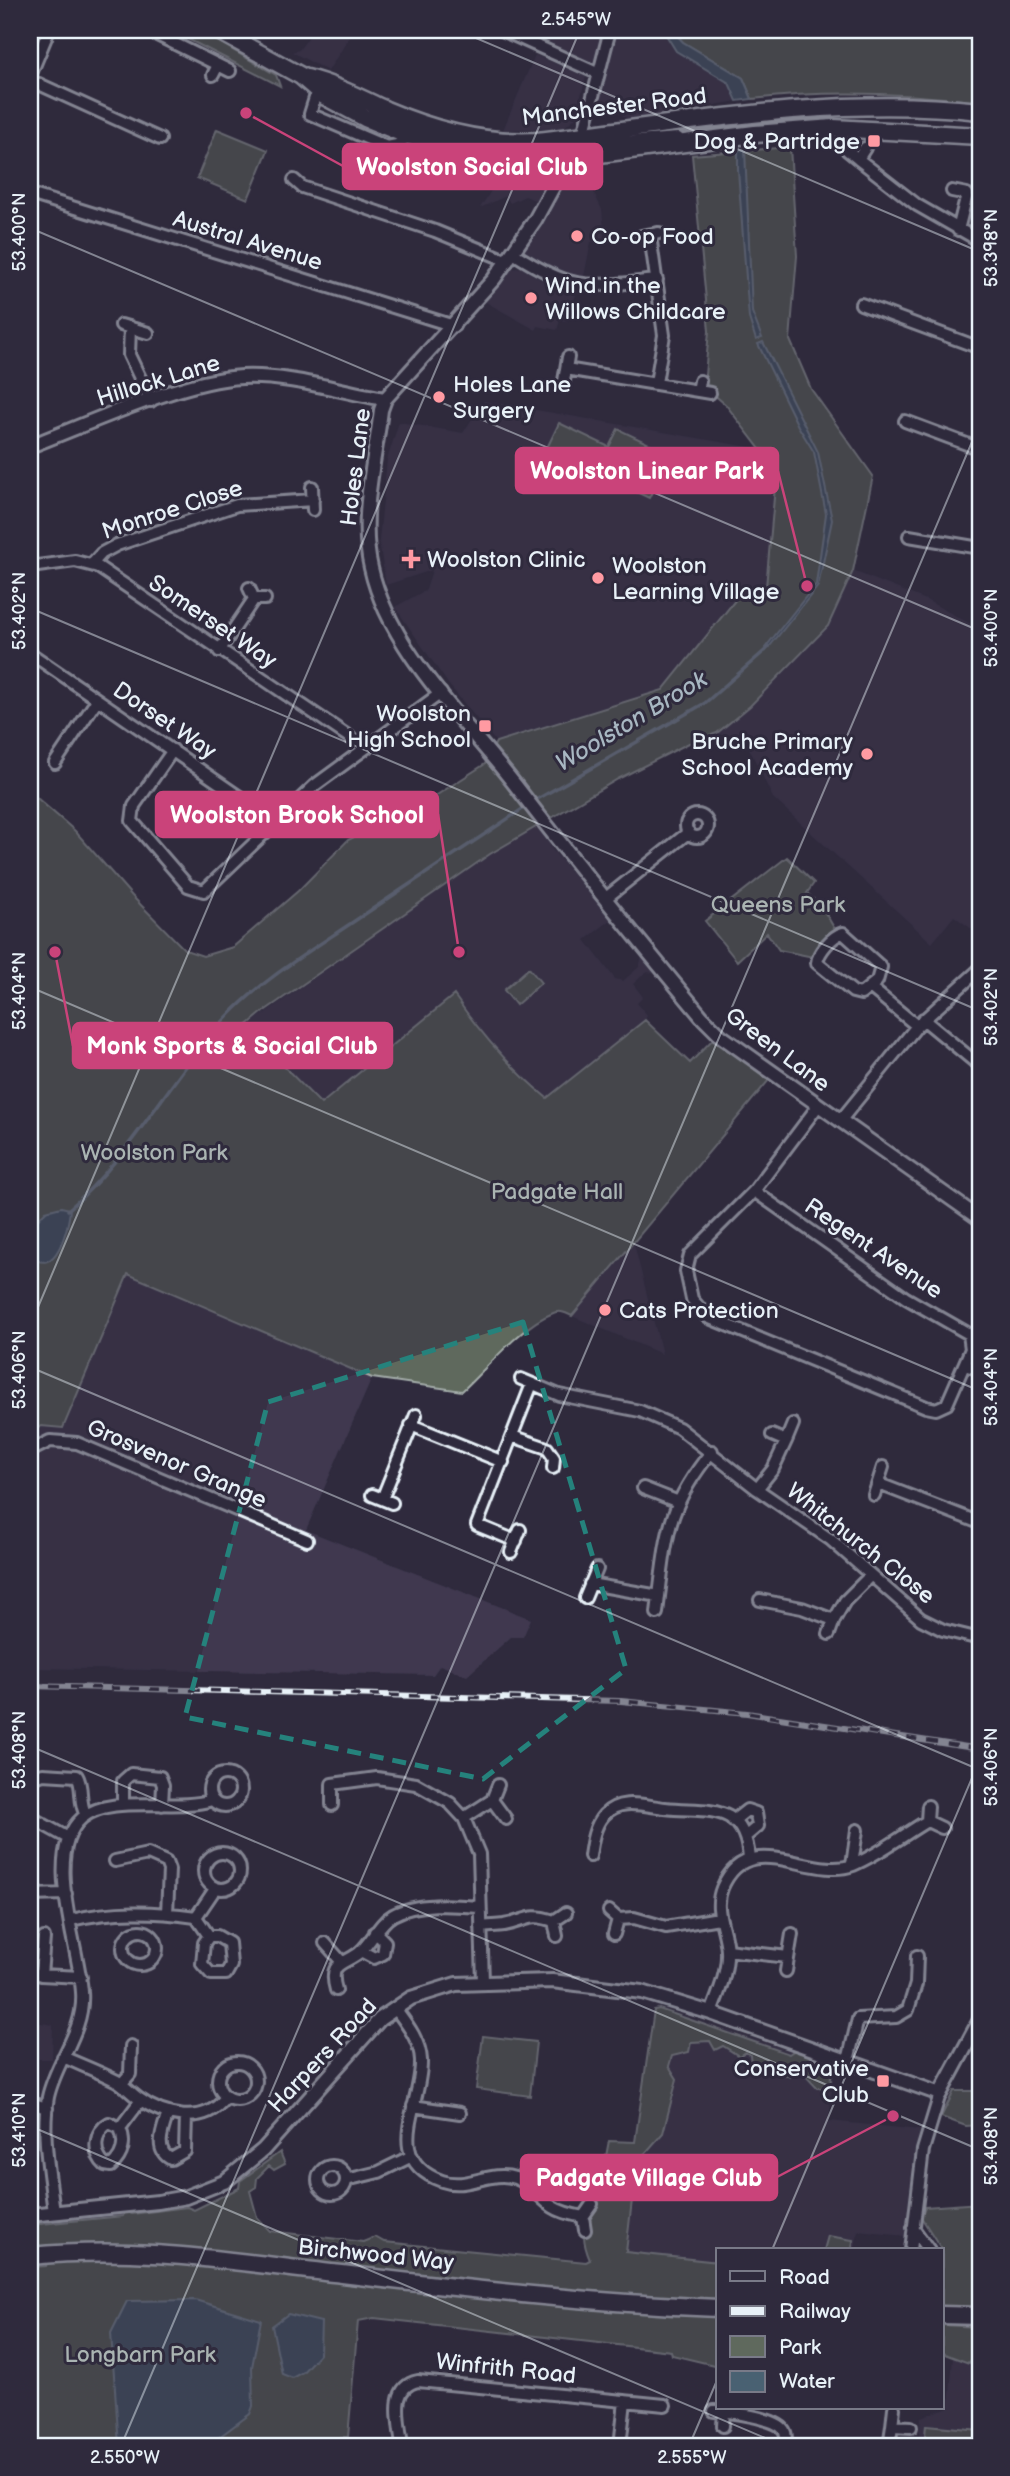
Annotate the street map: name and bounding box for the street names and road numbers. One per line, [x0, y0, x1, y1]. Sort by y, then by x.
street label: Manchester Road [520, 82, 708, 132]
street label: Austral Avenue [170, 205, 326, 277]
street label: Hillock Lane [93, 349, 223, 413]
street label: Holes Lane [335, 407, 377, 528]
street label: Monroe Close [99, 474, 246, 546]
street label: Somerset Way [143, 569, 282, 675]
street label: Dorset Way [108, 676, 222, 766]
street label: Green Lane [720, 1001, 835, 1098]
street label: Regent Avenue [799, 1192, 948, 1305]
street label: Grosvenor Grange [83, 1413, 271, 1514]
street label: Whitchurch Close [781, 1477, 940, 1610]
street label: Harpers Road [262, 1993, 383, 2119]
street label: Birchwood Way [297, 2233, 456, 2277]
street label: Winfrith Road [434, 2348, 577, 2390]

